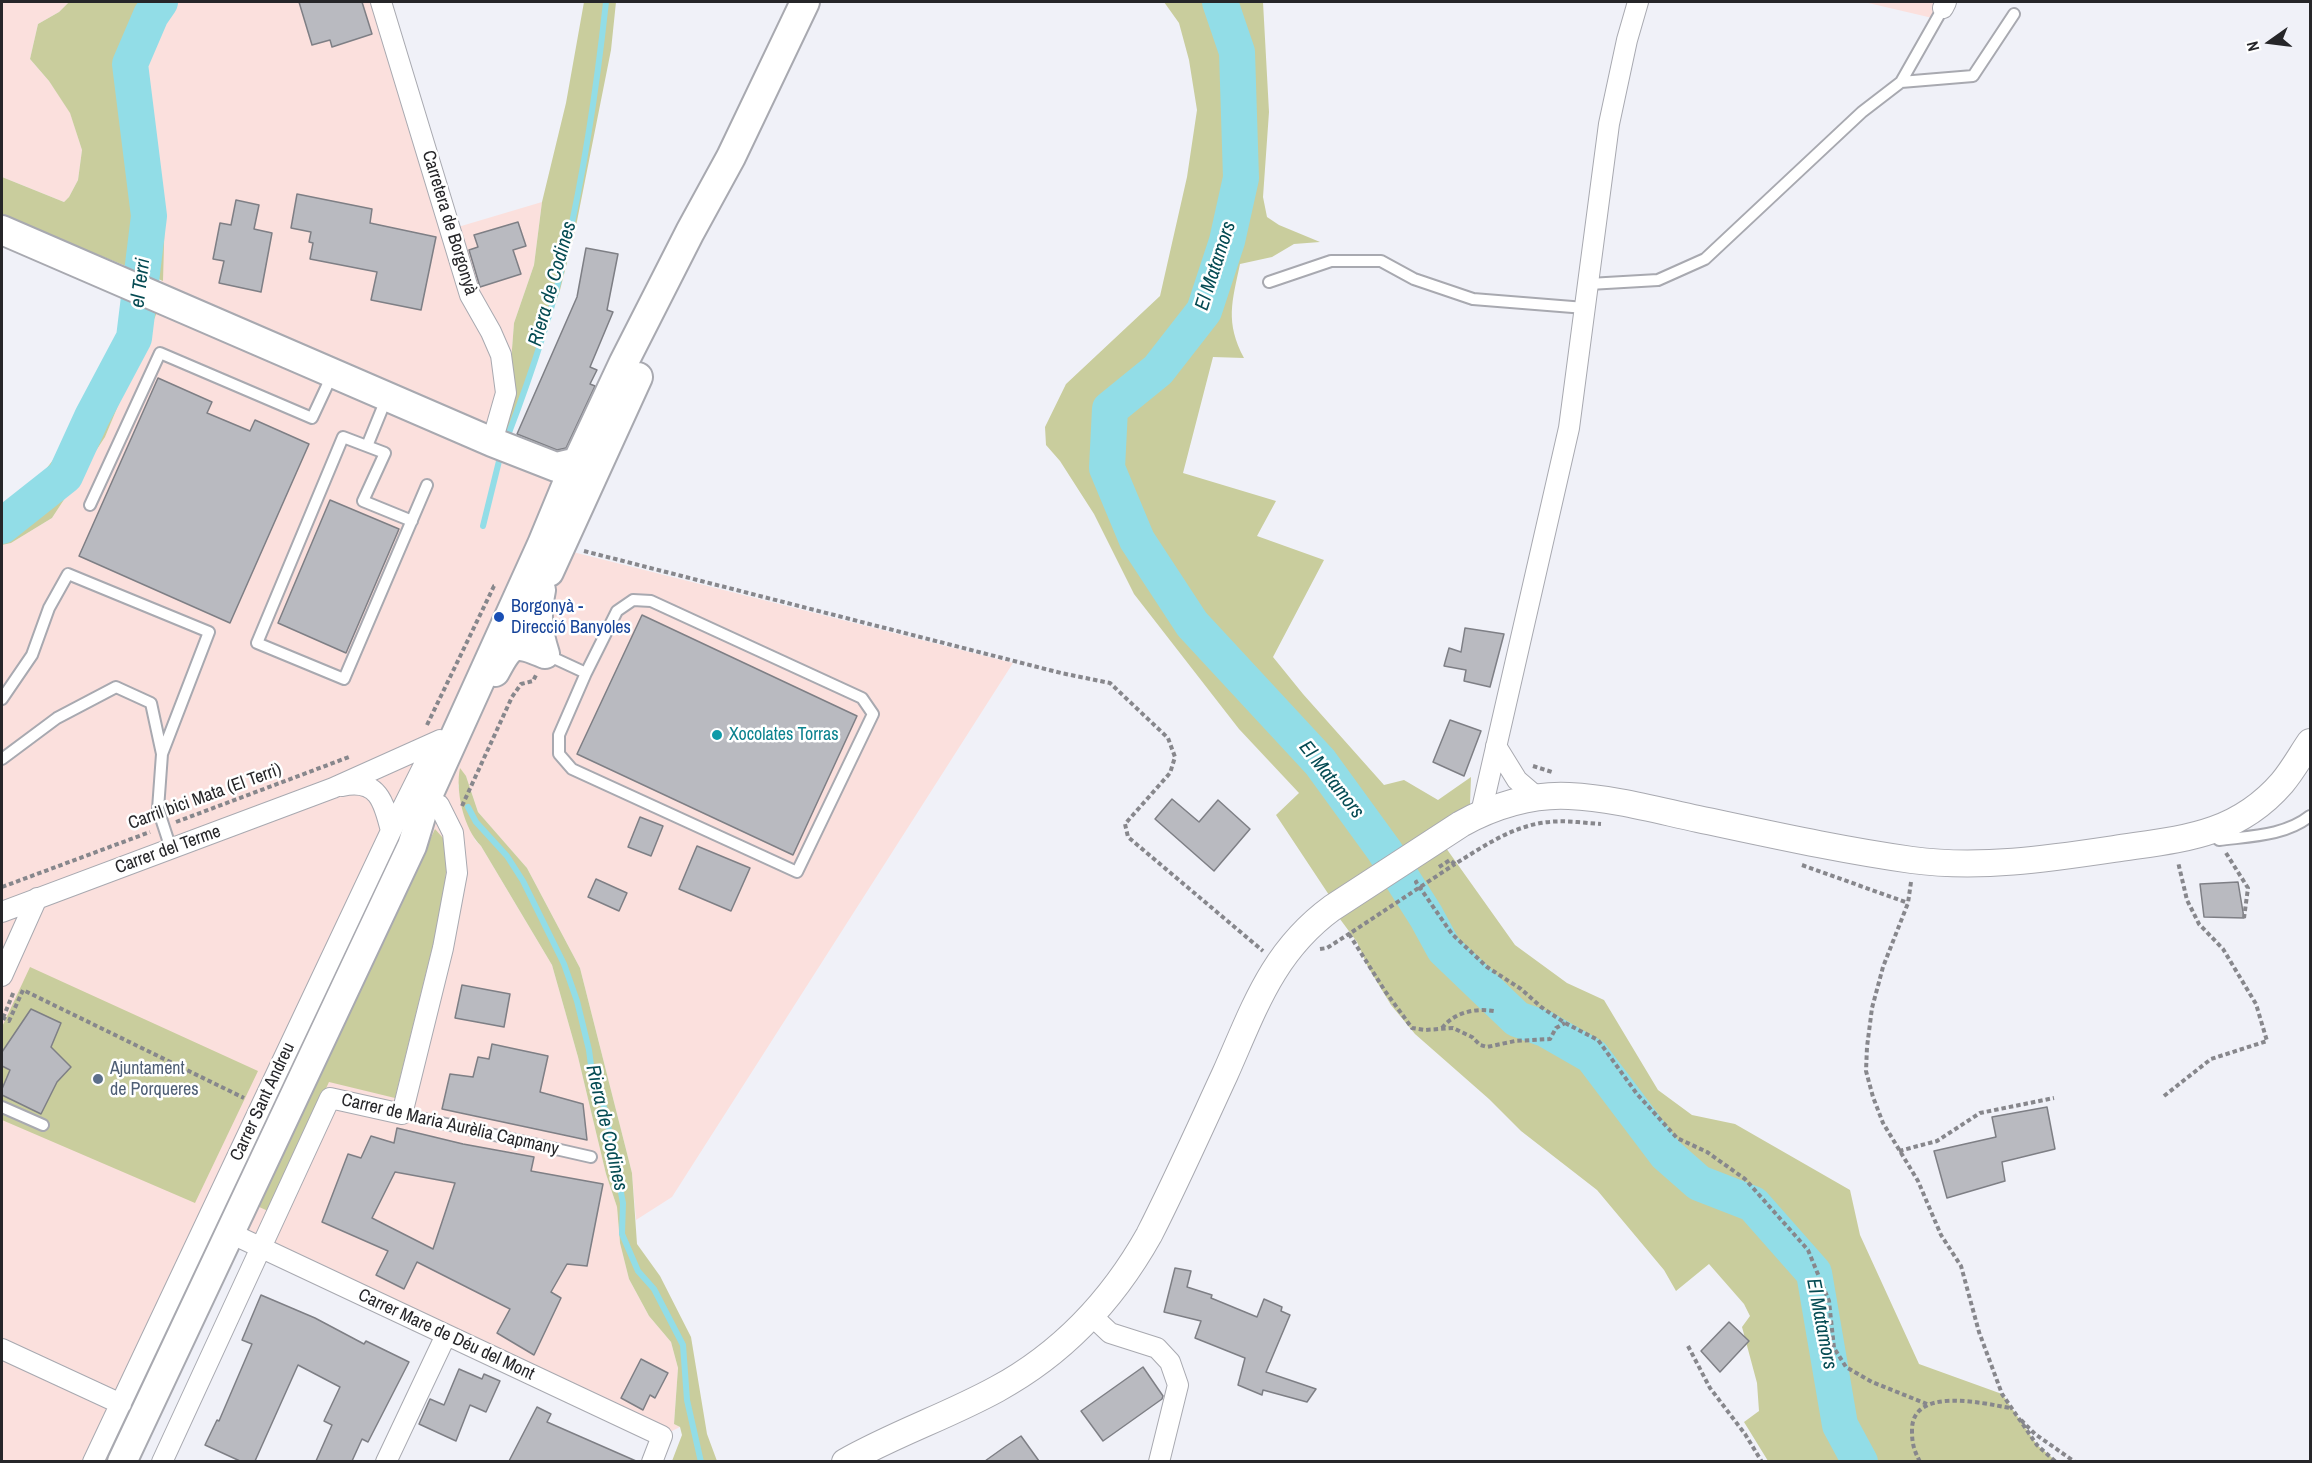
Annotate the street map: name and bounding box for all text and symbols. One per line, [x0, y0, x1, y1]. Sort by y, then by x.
north arrow [2240, 12, 2300, 72]
text: N [2241, 39, 2264, 54]
street label: Carretera de Borgonyà [417, 148, 481, 298]
water label: Riera de Codines [524, 219, 582, 349]
water label: El Matamors [1190, 219, 1242, 313]
water label: el Terri [126, 257, 156, 309]
place label: Borgonyà - Direcció Banyoles [511, 596, 631, 638]
marker: Borgonyà - Direcció Banyoles [492, 610, 506, 624]
place label: Xocolates Torras [729, 724, 839, 746]
marker: Xocolates Torras [710, 728, 724, 742]
water label: El Matamors [1293, 736, 1369, 824]
street label: Carril bici Mata (El Terri) [125, 759, 285, 835]
street label: Carrer del Terme [112, 821, 224, 879]
street label: Carrer Sant Andreu [226, 1039, 300, 1165]
place label: Ajuntament de Porqueres [110, 1058, 199, 1100]
water label: Riera de Codines [580, 1063, 632, 1193]
marker: Ajuntament de Porqueres [91, 1072, 105, 1086]
street label: Carrer de Maria Aurèlia Capmany [339, 1089, 561, 1161]
water label: El Matamors [1800, 1277, 1842, 1371]
street label: Carrer Mare de Déu del Mont [354, 1285, 538, 1385]

